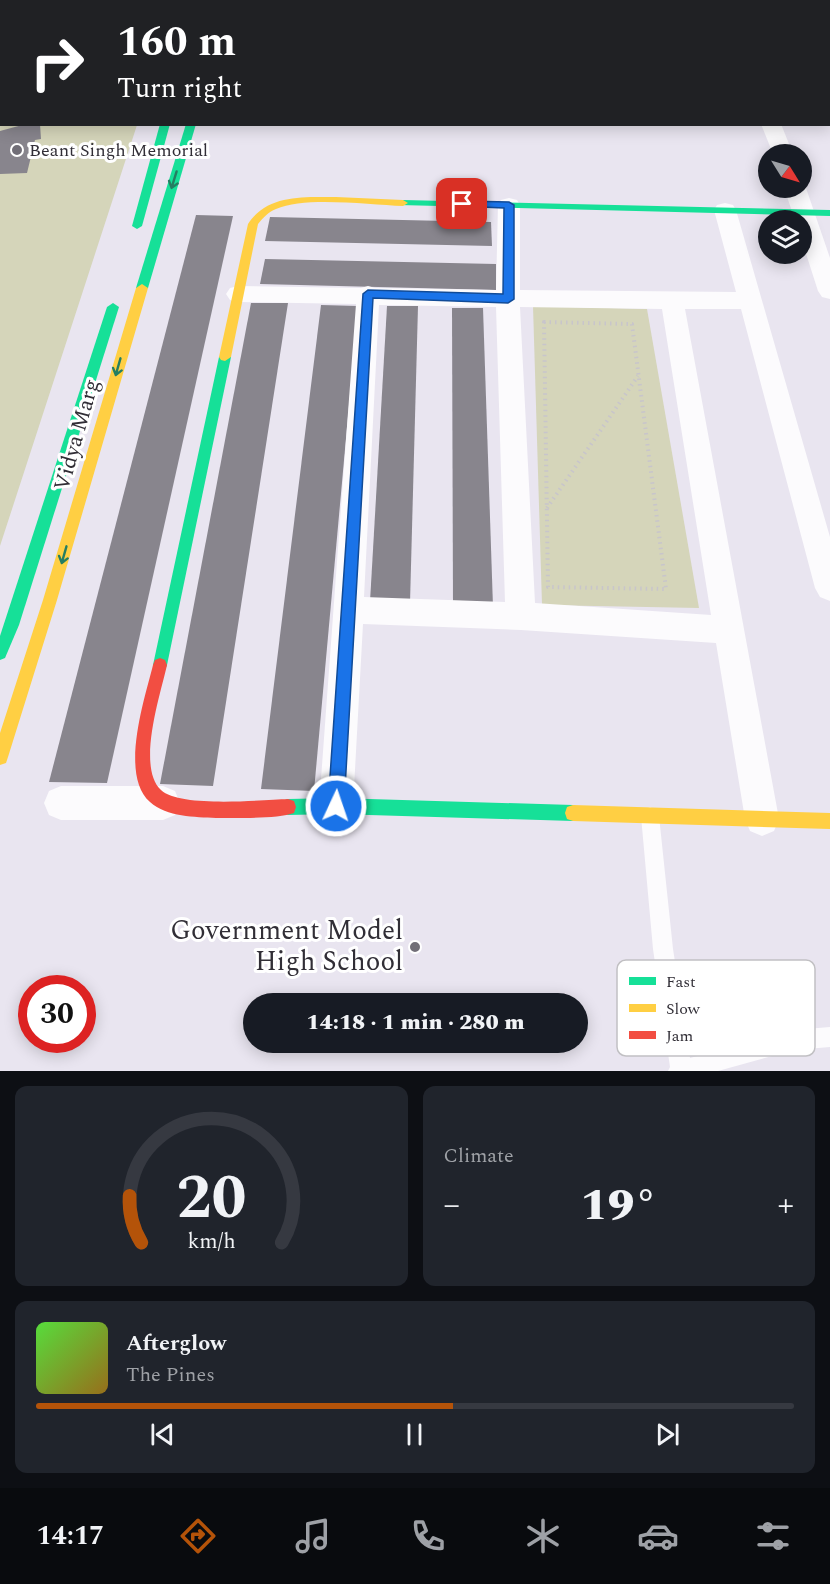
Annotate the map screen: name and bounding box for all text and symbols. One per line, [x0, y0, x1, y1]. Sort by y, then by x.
text: 160 m [117, 11, 236, 74]
icon: right [18, 24, 96, 102]
text: Turn right [117, 68, 242, 110]
place label: Beant Singh Memorial [29, 137, 208, 164]
marker: Beant Singh Memorial [10, 143, 24, 157]
north arrow [758, 144, 812, 198]
map controls [758, 144, 812, 264]
one-way arrow [168, 170, 179, 189]
pin [436, 178, 487, 229]
icon: arrive [445, 187, 478, 220]
button: layers [758, 210, 812, 264]
one-way arrow [112, 357, 123, 376]
street label: Vidya Marg [45, 375, 109, 495]
one-way arrow [58, 545, 69, 564]
position arrow [304, 774, 368, 838]
place label: Government Model High School [170, 910, 403, 983]
marker: Government Model High School [408, 940, 422, 954]
legend [617, 960, 815, 1056]
text: Fast [666, 970, 696, 994]
speed limit sign: 30 [18, 975, 96, 1053]
text: Slow [666, 997, 701, 1021]
text: 14:18 · 1 min · 280 m [306, 1006, 525, 1039]
text: Jam [666, 1024, 694, 1048]
text: Climate [444, 1141, 514, 1171]
text: 20 [176, 1151, 246, 1246]
text: 19° [580, 1171, 657, 1240]
text: − [444, 1180, 460, 1230]
text: + [777, 1180, 794, 1230]
text: km/h [187, 1225, 235, 1258]
text: Afterglow [126, 1327, 226, 1360]
text: The Pines [126, 1360, 215, 1390]
icon: previous [146, 1418, 179, 1451]
icon: pause [398, 1418, 431, 1451]
icon: next [651, 1418, 684, 1451]
text: 14:17 [36, 1515, 104, 1557]
icon: directions [177, 1515, 219, 1557]
icon: music [292, 1515, 334, 1557]
icon: phone [407, 1515, 449, 1557]
icon: climate [522, 1515, 564, 1557]
icon: car [637, 1515, 679, 1557]
icon: filters [752, 1515, 794, 1557]

